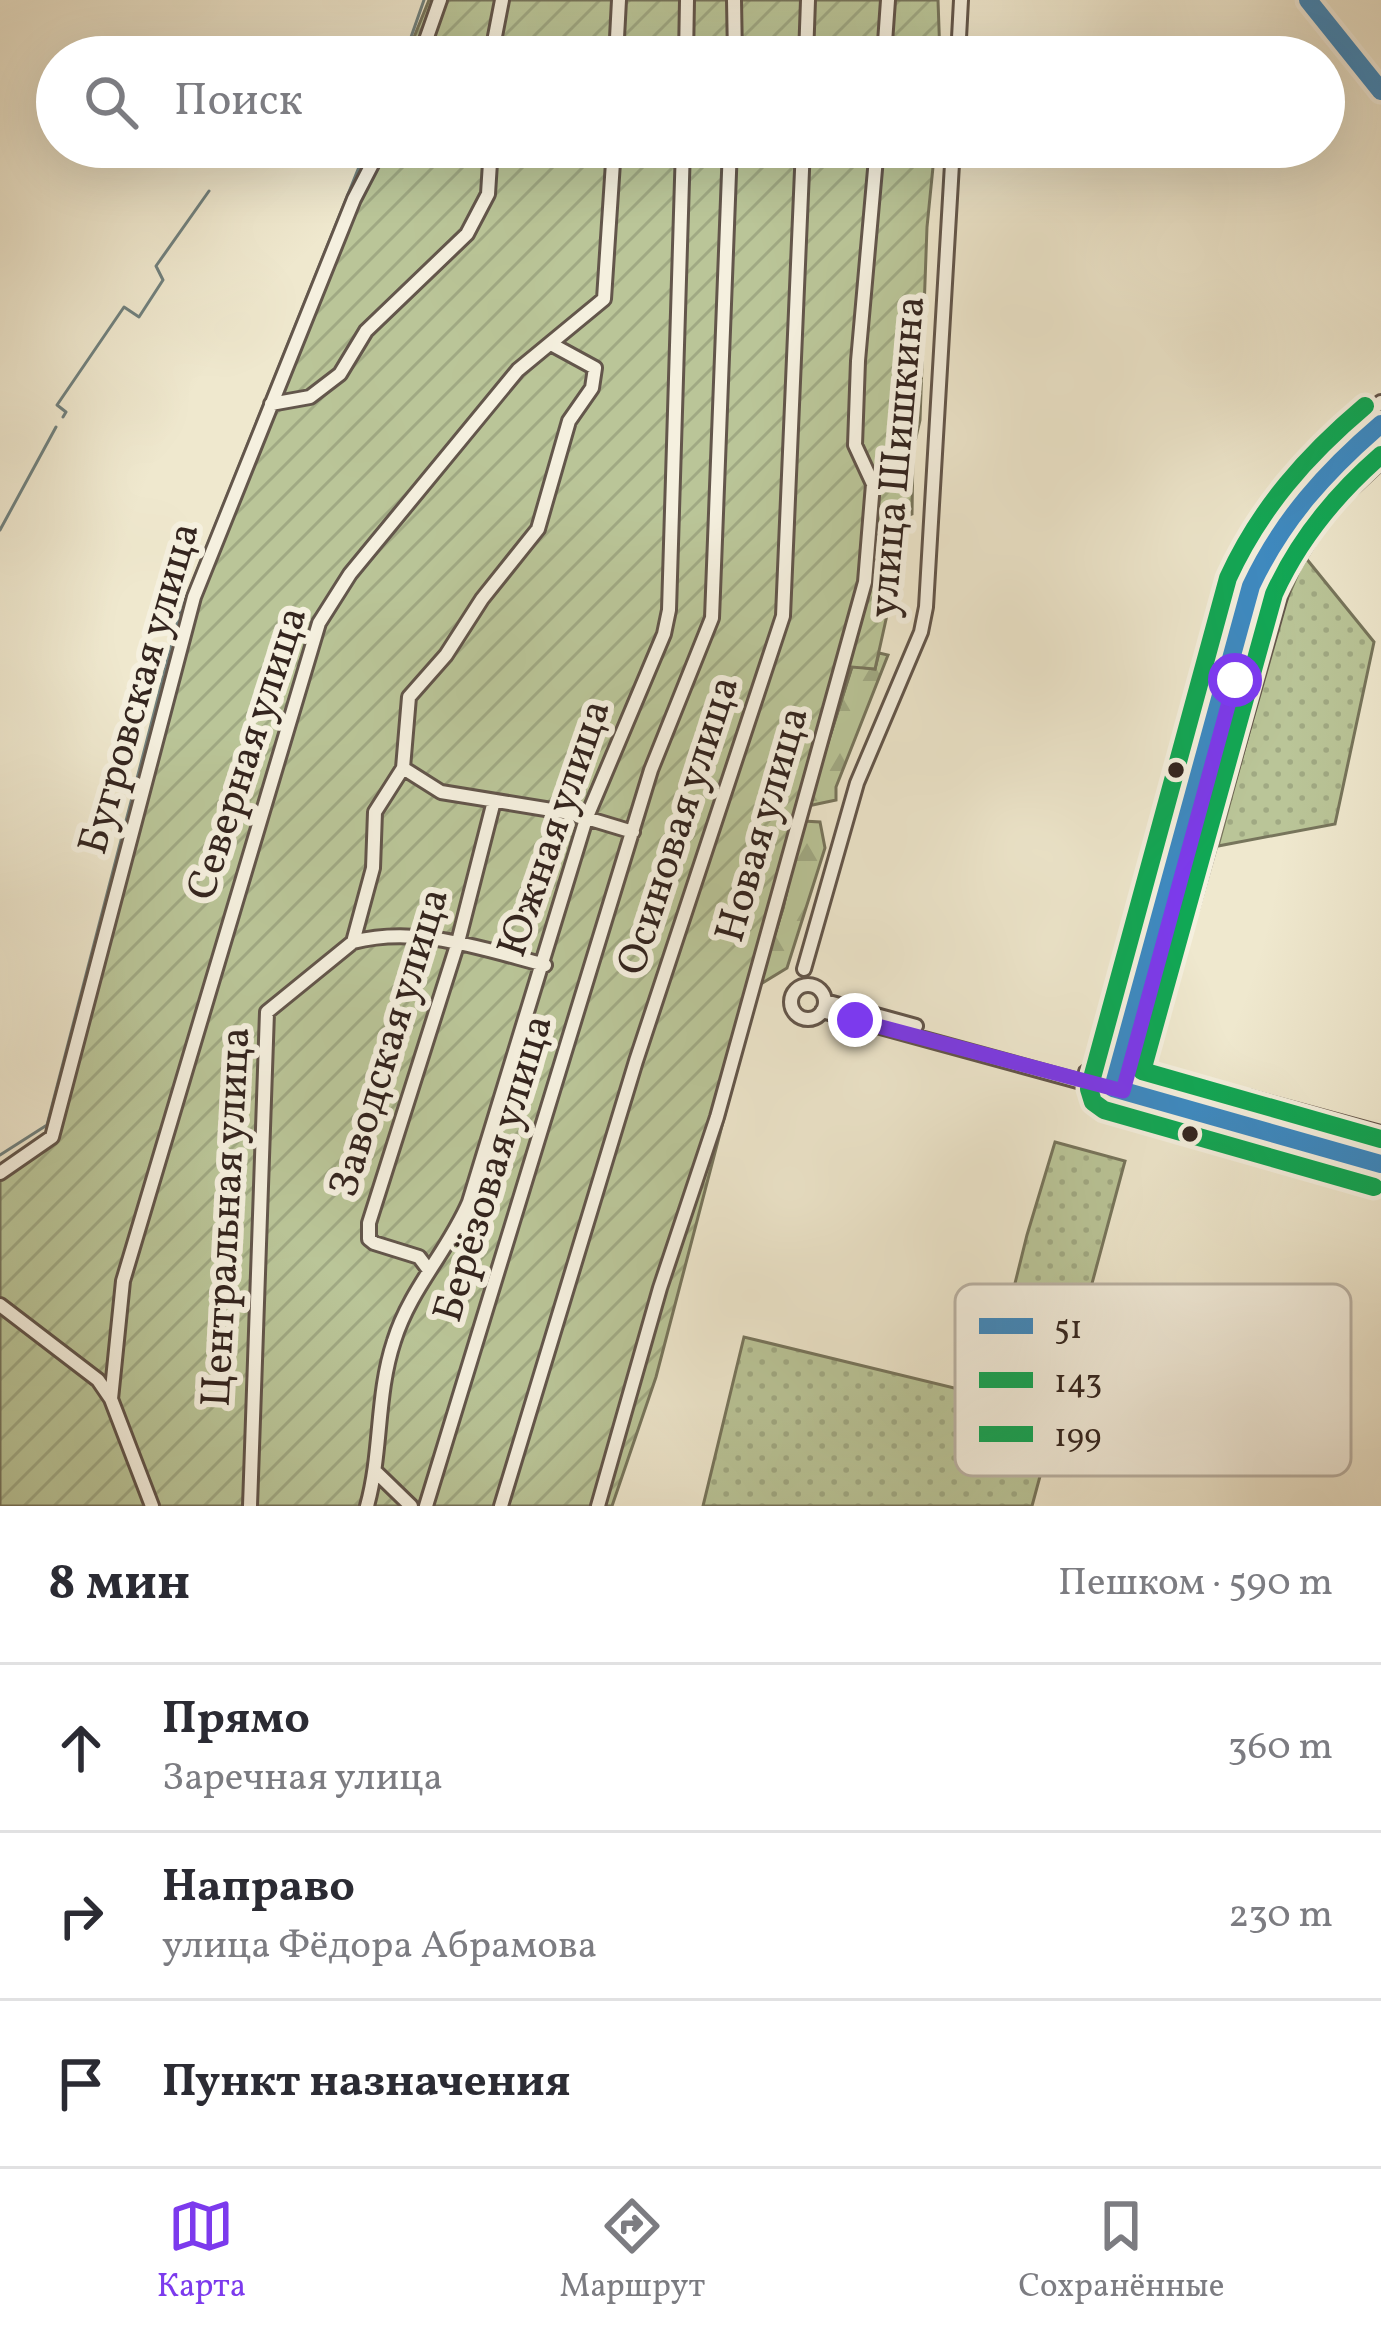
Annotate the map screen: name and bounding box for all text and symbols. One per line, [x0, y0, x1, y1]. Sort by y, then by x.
search box [36, 36, 1345, 168]
icon: search [78, 69, 144, 135]
text: Поиск [174, 71, 303, 134]
street label: улица Шишкина [856, 294, 942, 620]
street label: Бугровская улица [65, 516, 217, 862]
street label: Северная улица [174, 600, 324, 908]
route start [1208, 653, 1262, 707]
street label: Осиновая улица [604, 669, 756, 983]
street label: Южная улица [484, 692, 628, 966]
street label: Новая улица [702, 700, 826, 950]
unlabelled marker [1165, 759, 1187, 781]
street label: Заводская улица [316, 881, 466, 1205]
route end [828, 993, 882, 1047]
street label: Берёзовая улица [420, 1008, 570, 1330]
street label: Центральная улица [189, 1026, 267, 1408]
unlabelled marker [1179, 1123, 1201, 1145]
legend [955, 1284, 1351, 1476]
text: 51 [1054, 1307, 1083, 1353]
text: 143 [1054, 1361, 1102, 1407]
text: 199 [1054, 1415, 1101, 1461]
text: 8 мин [48, 1549, 190, 1620]
text: Пешком · 590 m [1058, 1557, 1333, 1611]
text: Прямо [162, 1689, 310, 1752]
icon: ahead [48, 1715, 114, 1781]
text: 360 m [1228, 1721, 1333, 1775]
text: Заречная улица [162, 1752, 443, 1806]
text: Направо [162, 1857, 355, 1920]
icon: right [48, 1883, 114, 1949]
text: 230 m [1228, 1889, 1333, 1943]
text: улица Фёдора Абрамова [162, 1920, 597, 1974]
icon: arrive [48, 2051, 114, 2117]
text: Пункт назначения [162, 2052, 571, 2115]
tab: Карта [157, 2193, 246, 2311]
tab: Маршрут [560, 2193, 705, 2311]
tab: Сохранённые [1018, 2193, 1224, 2311]

